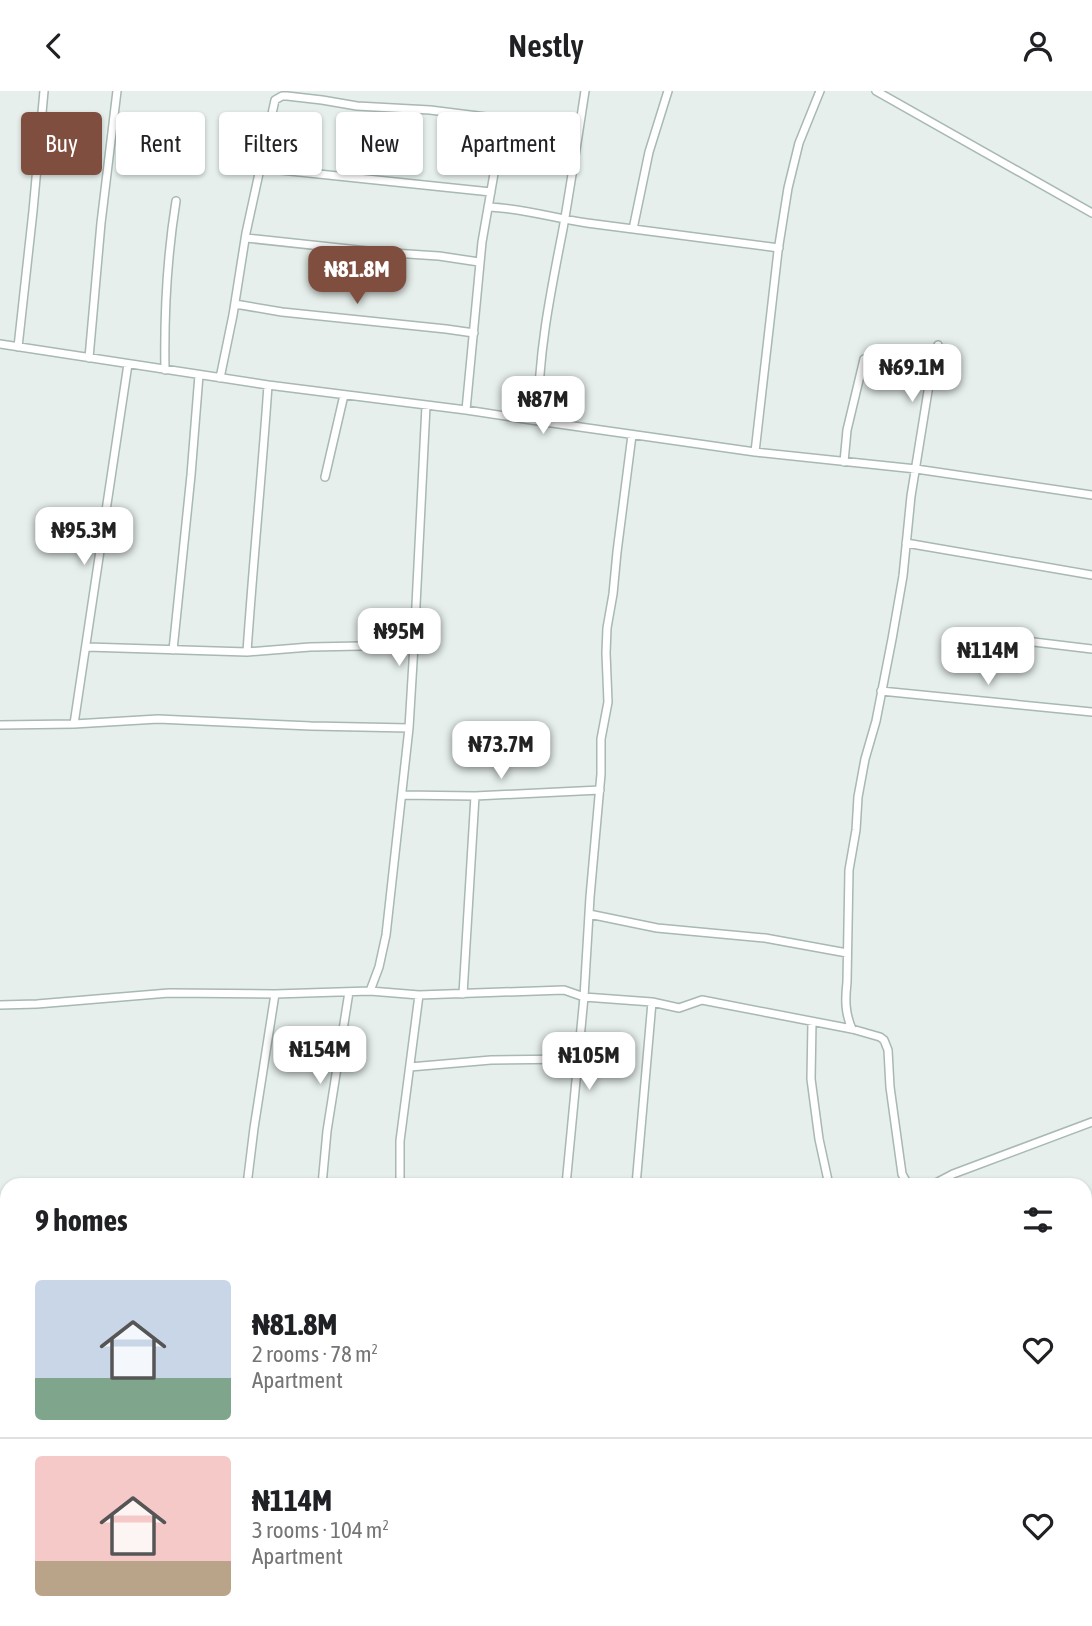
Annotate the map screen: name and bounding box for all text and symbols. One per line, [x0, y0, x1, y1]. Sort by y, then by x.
icon: back [35, 27, 73, 65]
text: Nestly [508, 27, 584, 64]
icon: person [1019, 27, 1057, 65]
chip: Buy [21, 112, 102, 175]
chip: Rent [116, 112, 205, 175]
chip: Filters [219, 112, 322, 175]
chip: New [336, 112, 423, 175]
chip: Apartment [437, 112, 580, 175]
pin: ₦81.8M [300, 247, 414, 306]
text: ₦81.8M [324, 256, 390, 282]
pin: ₦69.1M [855, 345, 969, 404]
text: ₦69.1M [879, 354, 945, 380]
pin: ₦87M [502, 377, 584, 436]
text: ₦87M [518, 386, 568, 412]
pin: ₦95.3M [27, 507, 141, 567]
text: ₦95.3M [51, 517, 117, 543]
pin: ₦95M [358, 609, 440, 668]
text: ₦95M [374, 618, 424, 644]
pin: ₦114M [939, 627, 1037, 687]
text: ₦114M [957, 637, 1019, 663]
pin: ₦73.7M [444, 721, 558, 781]
text: ₦73.7M [468, 731, 534, 757]
pin: ₦154M [271, 1027, 369, 1086]
pin: ₦105M [540, 1033, 638, 1092]
text: ₦154M [289, 1036, 351, 1062]
text: ₦105M [558, 1042, 620, 1068]
icon: filters [1019, 1201, 1057, 1239]
text: 9 homes [35, 1203, 128, 1237]
text: ₦81.8M [252, 1307, 337, 1341]
icon: home [91, 1308, 175, 1392]
icon: heart [1019, 1331, 1057, 1369]
text: 2 rooms · 78 m² [252, 1341, 378, 1367]
text: Apartment [252, 1367, 343, 1393]
text: ₦114M [252, 1483, 332, 1517]
icon: home [91, 1484, 175, 1568]
icon: heart [1019, 1507, 1057, 1545]
text: 3 rooms · 104 m² [252, 1517, 389, 1543]
text: Apartment [252, 1543, 343, 1569]

